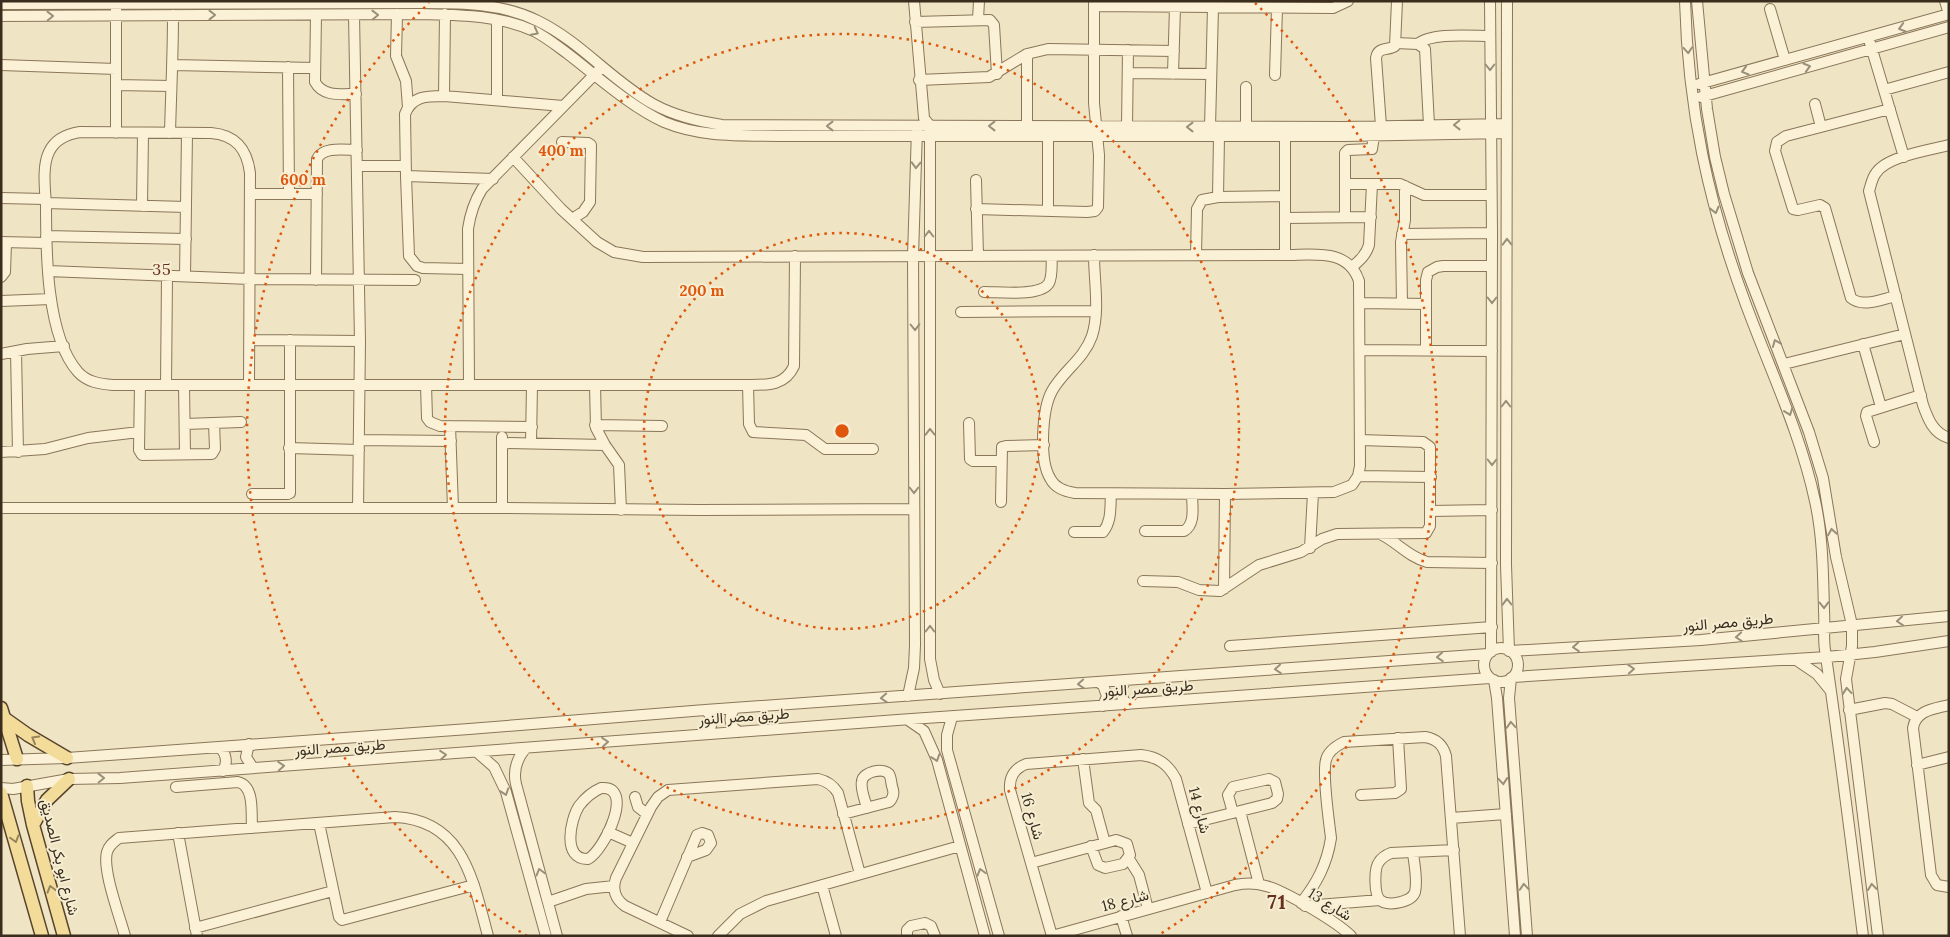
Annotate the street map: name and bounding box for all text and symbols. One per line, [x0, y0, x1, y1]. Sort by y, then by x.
one-way arrow [209, 10, 217, 20]
one-way arrow [372, 10, 379, 20]
one-way arrow [46, 11, 54, 21]
one-way arrow [1898, 22, 1906, 32]
one-way arrow [530, 26, 539, 36]
one-way arrow [1682, 46, 1693, 54]
one-way arrow [1802, 62, 1810, 72]
one-way arrow [1485, 64, 1495, 72]
one-way arrow [1742, 66, 1750, 76]
one-way arrow [1453, 119, 1461, 130]
one-way arrow [825, 121, 833, 131]
one-way arrow [988, 121, 996, 131]
one-way arrow [1185, 122, 1193, 132]
text: 400 m [538, 141, 584, 160]
one-way arrow [911, 161, 921, 169]
text: 600 m [280, 170, 326, 189]
one-way arrow [1709, 205, 1720, 214]
one-way arrow [924, 230, 934, 238]
one-way arrow [1502, 238, 1512, 246]
district label: 35 [152, 259, 172, 279]
text: 200 m [680, 281, 725, 300]
one-way arrow [1487, 296, 1497, 304]
one-way arrow [910, 324, 920, 331]
one-way arrow [1772, 339, 1782, 348]
one-way arrow [1501, 400, 1511, 408]
one-way arrow [1783, 407, 1793, 415]
centre of rings [833, 422, 851, 440]
one-way arrow [925, 428, 935, 436]
one-way arrow [1487, 459, 1497, 467]
one-way arrow [909, 486, 919, 494]
one-way arrow [1828, 527, 1838, 536]
one-way arrow [1502, 598, 1512, 606]
one-way arrow [1819, 601, 1829, 609]
street label: طريق مصر النور [1681, 609, 1774, 637]
one-way arrow [1896, 615, 1904, 626]
one-way arrow [925, 625, 935, 633]
one-way arrow [1734, 631, 1742, 642]
one-way arrow [1572, 641, 1580, 652]
one-way arrow [1435, 652, 1443, 663]
one-way arrow [1273, 663, 1281, 674]
one-way arrow [1627, 664, 1635, 675]
street label: طريق مصر النور [1101, 675, 1194, 702]
one-way arrow [1076, 678, 1084, 689]
one-way arrow [1842, 687, 1853, 695]
one-way arrow [879, 692, 887, 703]
street label: طريق مصر النور [697, 703, 790, 730]
one-way arrow [1506, 721, 1517, 729]
street label: طريق مصر النور [293, 734, 386, 761]
one-way arrow [32, 735, 41, 745]
one-way arrow [601, 737, 609, 748]
one-way arrow [439, 749, 447, 760]
one-way arrow [930, 753, 940, 762]
one-way arrow [277, 761, 285, 772]
one-way arrow [98, 773, 106, 783]
one-way arrow [1498, 777, 1509, 785]
street label: شارع 14 [1183, 784, 1215, 836]
one-way arrow [499, 787, 509, 795]
street label: شارع 16 [1015, 790, 1049, 843]
street label: شارع ابو بكر الصديق [34, 797, 84, 918]
one-way arrow [9, 835, 19, 843]
one-way arrow [535, 868, 545, 876]
one-way arrow [976, 868, 986, 877]
street label: شارع 13 [1304, 883, 1356, 927]
one-way arrow [1518, 883, 1529, 891]
one-way arrow [1867, 883, 1878, 891]
one-way arrow [46, 884, 57, 893]
street label: شارع 18 [1099, 885, 1151, 917]
district label: 71 [1267, 889, 1287, 914]

